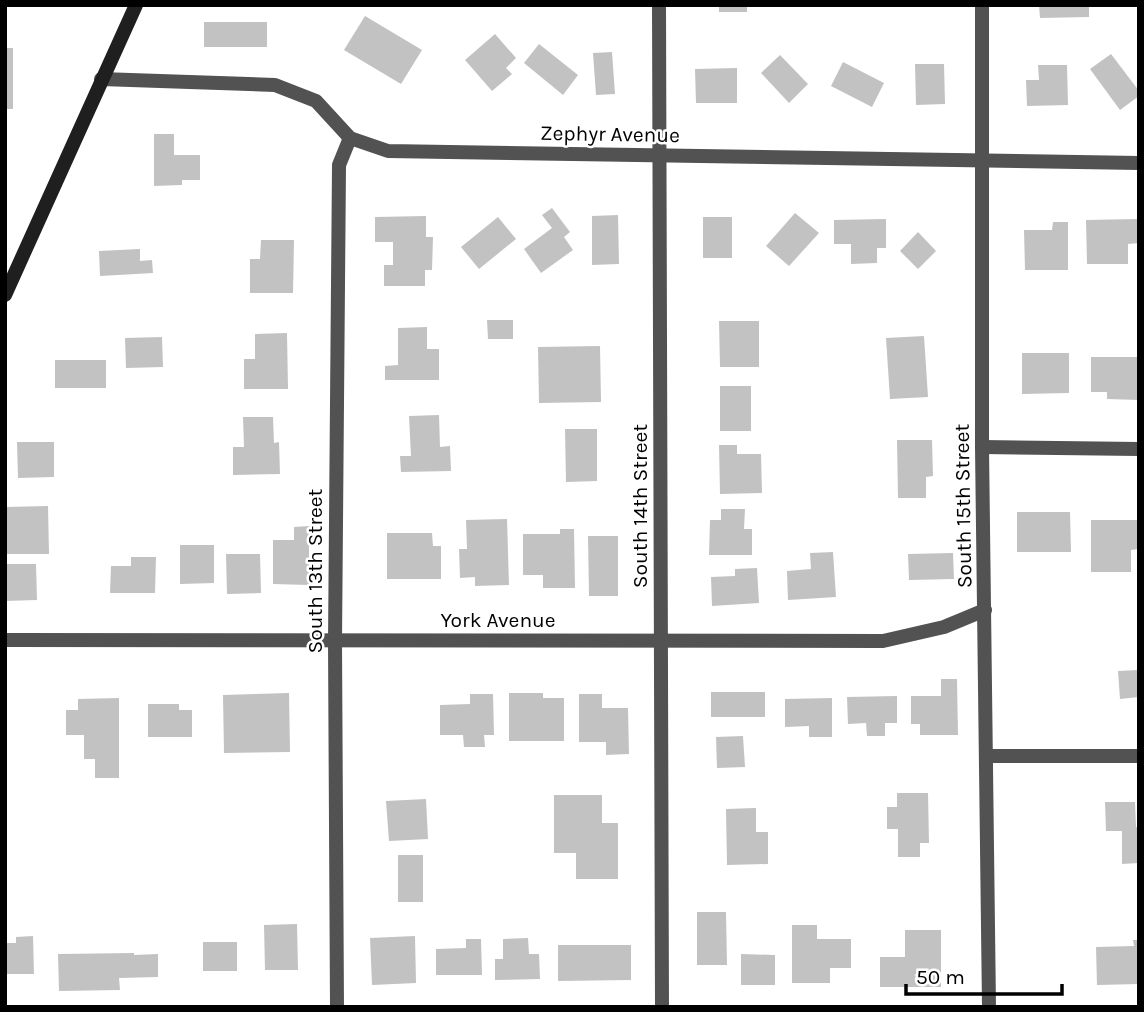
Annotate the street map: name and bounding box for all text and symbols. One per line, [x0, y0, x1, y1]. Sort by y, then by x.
street label: Zephyr Avenue [540, 121, 680, 147]
street label: South 15th Street [950, 423, 976, 588]
street label: South 14th Street [628, 424, 652, 588]
street label: South 13th Street [303, 488, 327, 654]
street label: York Avenue [440, 608, 556, 632]
scale bar [906, 953, 1062, 997]
text: 50 m [916, 965, 965, 989]

